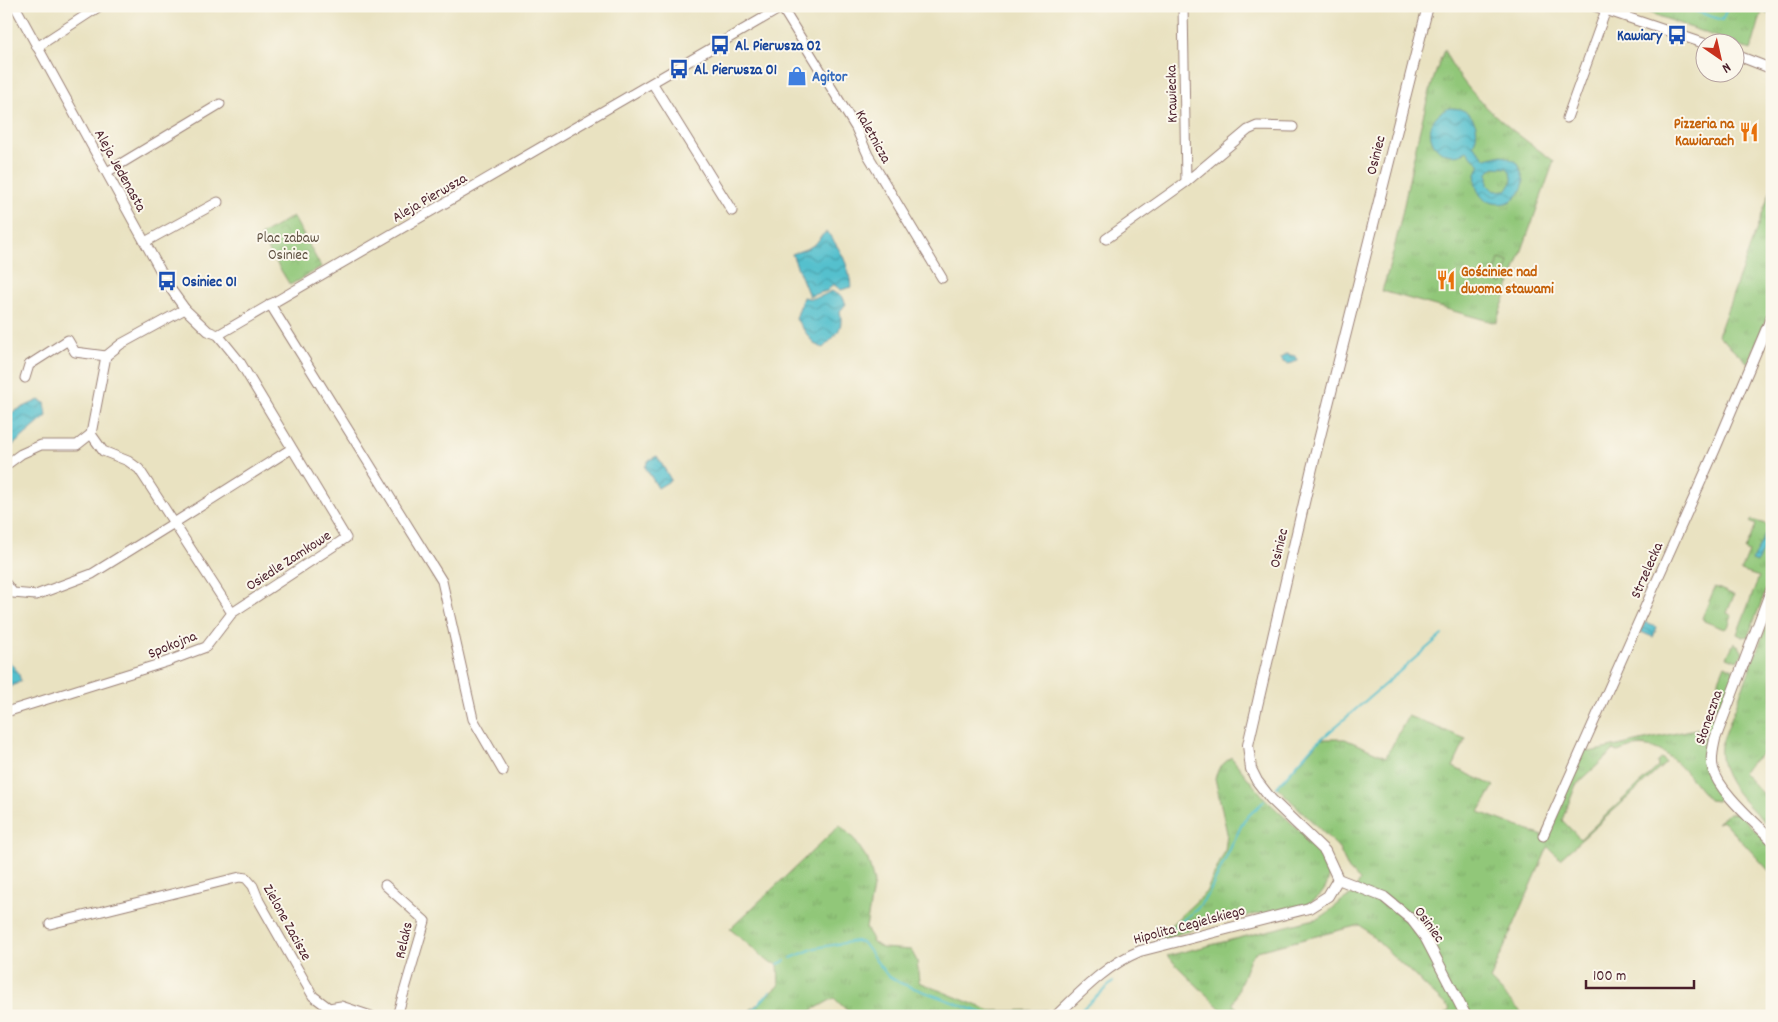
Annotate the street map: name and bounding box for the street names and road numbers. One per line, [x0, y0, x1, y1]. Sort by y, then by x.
street label: Krawiecka [1161, 64, 1185, 123]
street label: Kaletnicza [849, 106, 896, 169]
street label: Aleja Jedenasta [87, 126, 151, 217]
street label: Osiniec [1361, 133, 1392, 178]
street label: Aleja Pierwsza [388, 168, 472, 229]
street label: Osiedle Zamkowe [242, 526, 336, 598]
street label: Osiniec [1265, 526, 1295, 570]
street label: Strzelecka [1626, 538, 1670, 602]
street label: Spokojna [145, 626, 201, 666]
street label: Słoneczna [1690, 687, 1730, 748]
street label: Zielone Zacisze [256, 881, 316, 965]
street label: Hipolita Cegielskiego [1131, 900, 1248, 951]
street label: Osiniec [1408, 903, 1449, 948]
street label: Relaks [390, 920, 420, 961]

